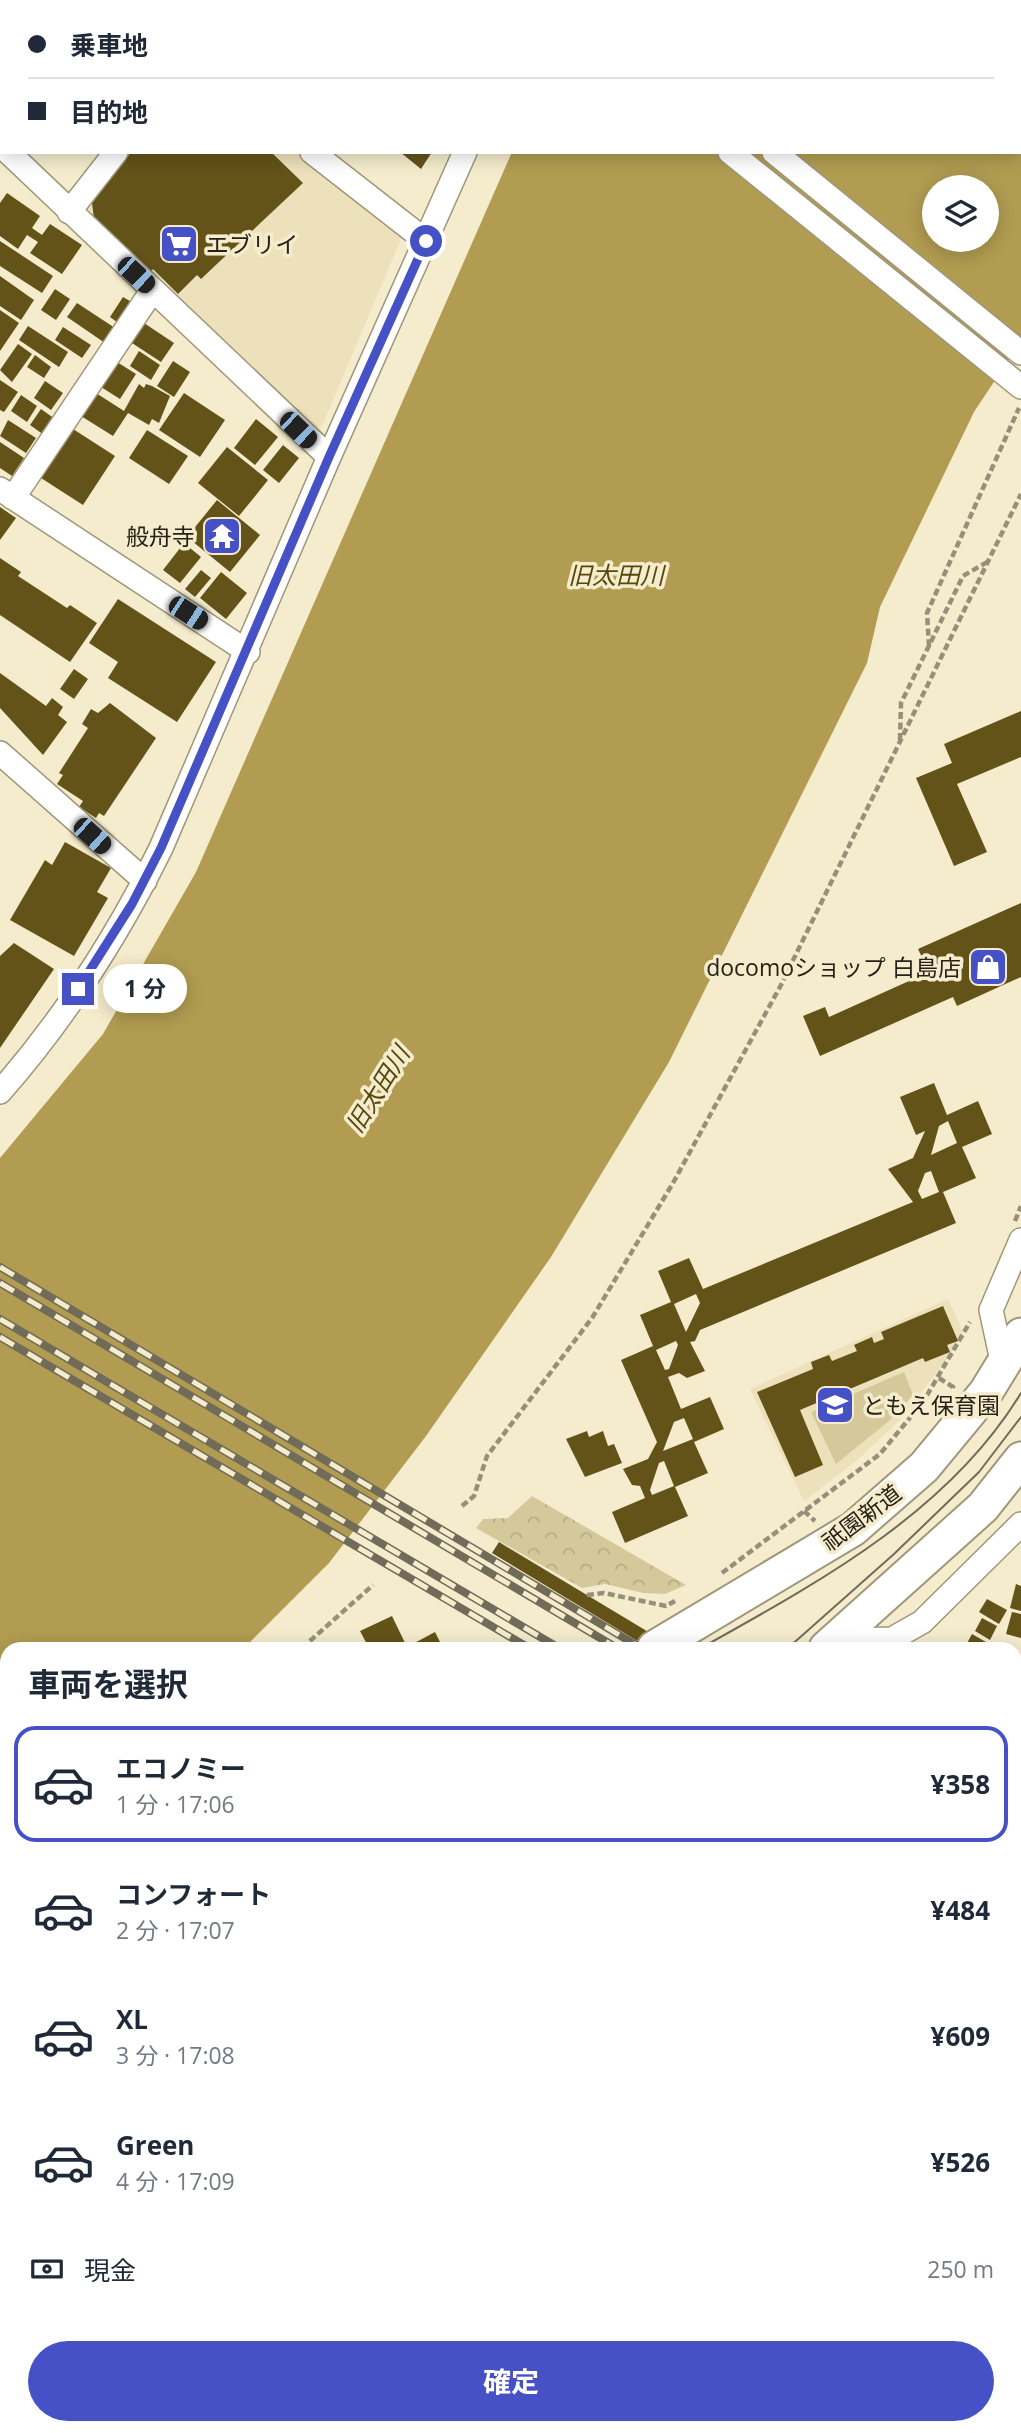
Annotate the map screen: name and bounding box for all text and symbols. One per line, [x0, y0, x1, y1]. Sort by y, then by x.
text: 乗車地 [70, 27, 148, 63]
text: 目的地 [70, 94, 148, 130]
map controls [922, 175, 999, 252]
button: layers [922, 175, 999, 252]
supermarket icon: エブリイ [158, 223, 200, 265]
route start [410, 225, 442, 257]
place label: エブリイ [206, 228, 298, 260]
car [114, 253, 159, 297]
car [276, 408, 321, 452]
temple icon: 般舟寺 [201, 515, 243, 557]
place label: 般舟寺 [126, 520, 195, 552]
water label: 旧太田川 [568, 558, 667, 591]
car [165, 593, 212, 633]
car [70, 814, 115, 858]
shop icon: docomoショップ 白島店 [967, 946, 1009, 988]
place label: docomoショップ 白島店 [706, 951, 961, 983]
callout: 1 分 [102, 964, 186, 1014]
text: 1 分 [124, 972, 166, 1004]
route end [62, 973, 94, 1005]
water label: 旧太田川 [338, 1037, 418, 1138]
school or university icon: ともえ保育園 [814, 1384, 856, 1426]
place label: ともえ保育園 [862, 1389, 1000, 1421]
street label: 祇園新道 [815, 1477, 907, 1557]
text: 車両を選択 [28, 1662, 188, 1705]
text: エコノミー [116, 1750, 246, 1786]
icon: car [32, 1753, 95, 1816]
text: ¥358 [931, 1766, 990, 1802]
text: 1 分 · 17:06 [116, 1788, 235, 1820]
text: コンフォート [116, 1876, 271, 1912]
icon: car [32, 1879, 95, 1942]
text: ¥484 [931, 1892, 990, 1928]
text: 2 分 · 17:07 [116, 1914, 235, 1946]
text: XL [116, 2001, 148, 2037]
icon: car [32, 2005, 95, 2068]
text: ¥609 [931, 2018, 990, 2054]
text: 3 分 · 17:08 [116, 2039, 235, 2071]
text: Green [116, 2127, 194, 2163]
icon: car [32, 2131, 95, 2194]
text: ¥526 [931, 2144, 990, 2180]
text: 4 分 · 17:09 [116, 2165, 235, 2197]
icon: cash [28, 2250, 66, 2288]
text: 現金 [84, 2252, 136, 2288]
text: 250 m [927, 2253, 994, 2285]
button: 確定 [28, 2341, 994, 2421]

